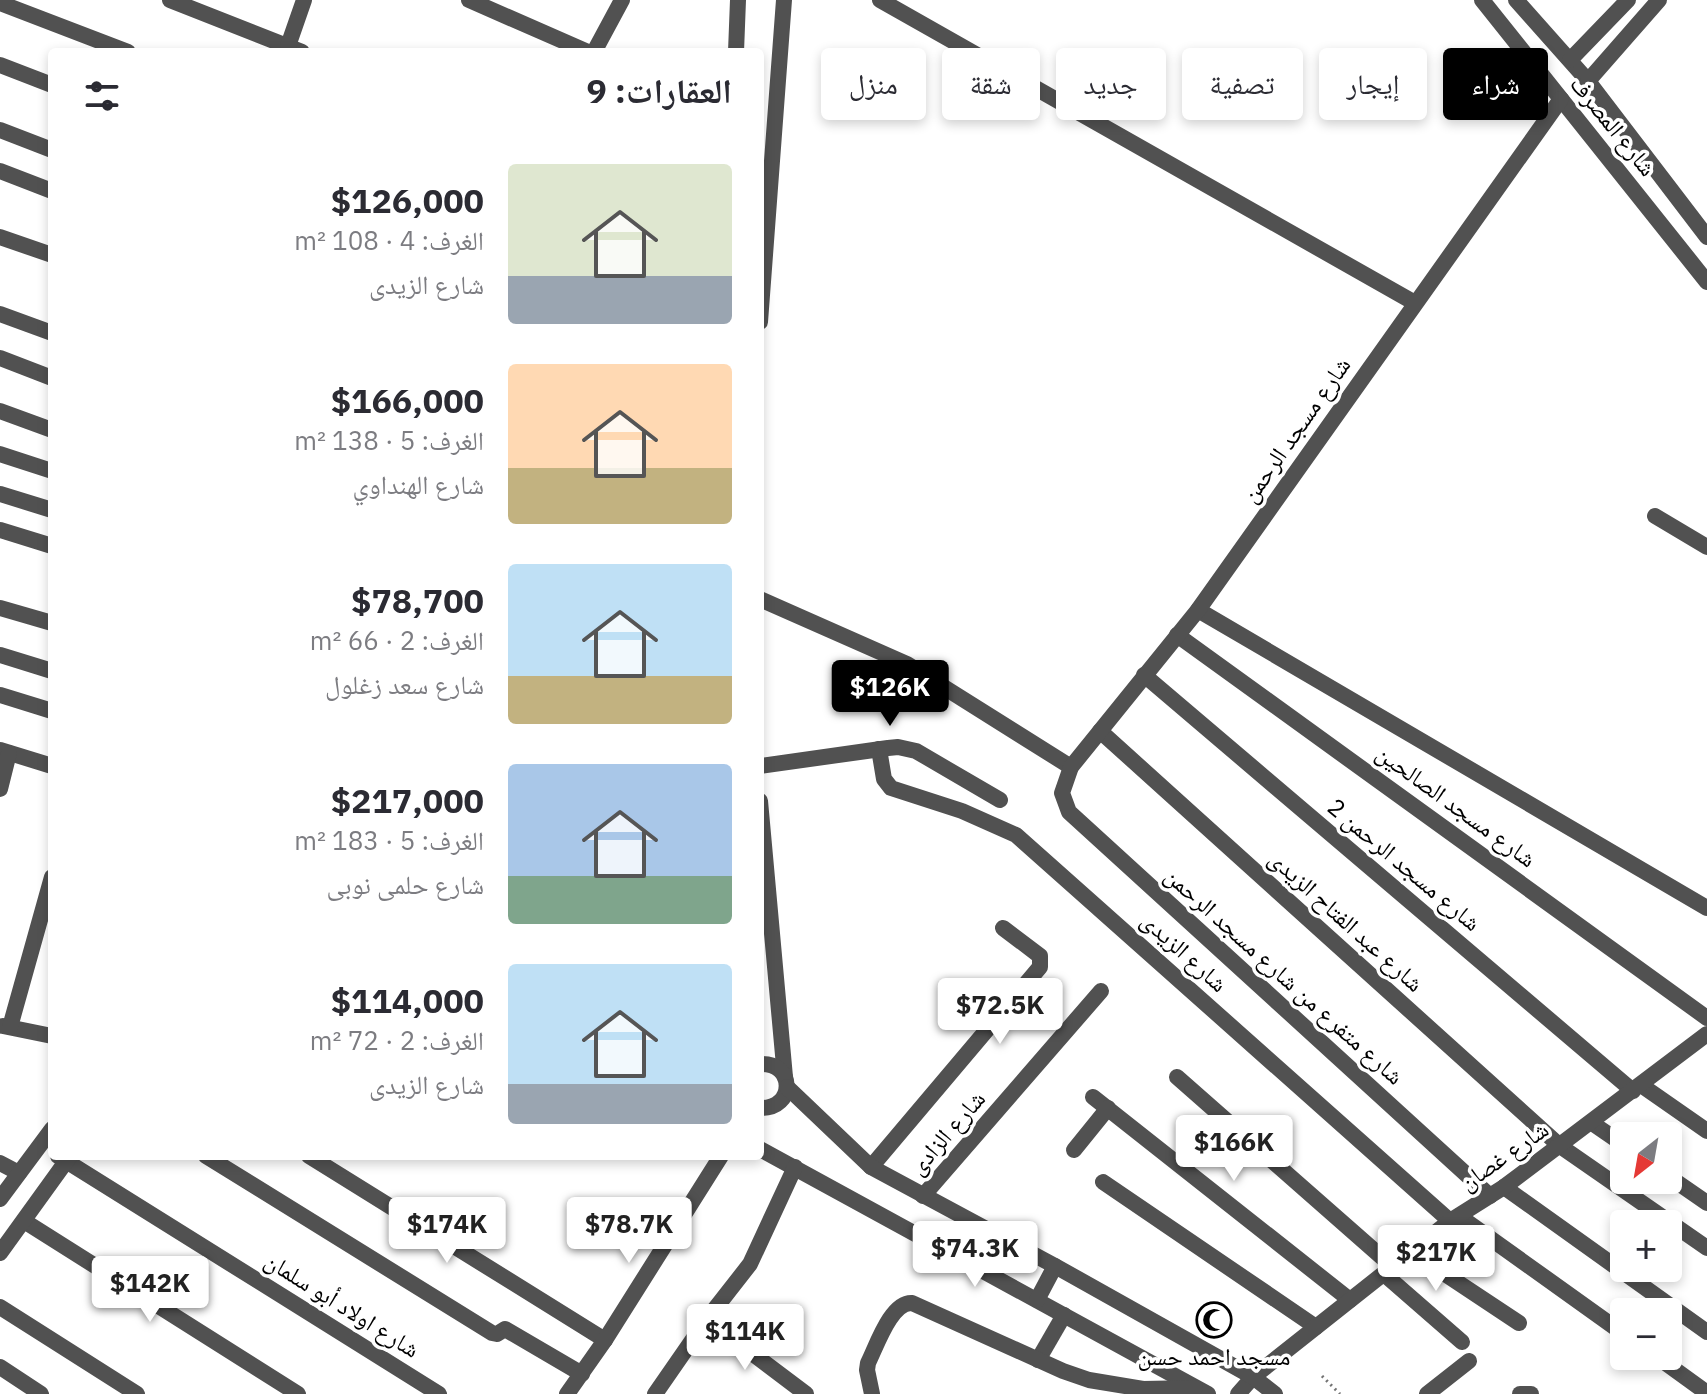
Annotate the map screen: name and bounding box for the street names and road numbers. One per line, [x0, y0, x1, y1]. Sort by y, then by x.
street label: شارع المصرف [1563, 68, 1664, 182]
street label: شارع مسجد الرحمن [1233, 350, 1357, 509]
street label: شارع مسجد الصالحين [1370, 736, 1543, 874]
street label: شارع مسجد الرحمن 2 [1321, 791, 1488, 938]
street label: شارع عبد الفتاح الزيدى [1262, 842, 1431, 998]
street label: شارع متفرع من شارع مسجد الرحمن [1158, 859, 1411, 1091]
street label: شارع الزيدى [1134, 904, 1235, 999]
street label: شارع الزادى [901, 1083, 992, 1181]
street label: شارع غصان [1452, 1113, 1554, 1198]
street label: شارع اولاد أبو سلمان [259, 1244, 426, 1365]

